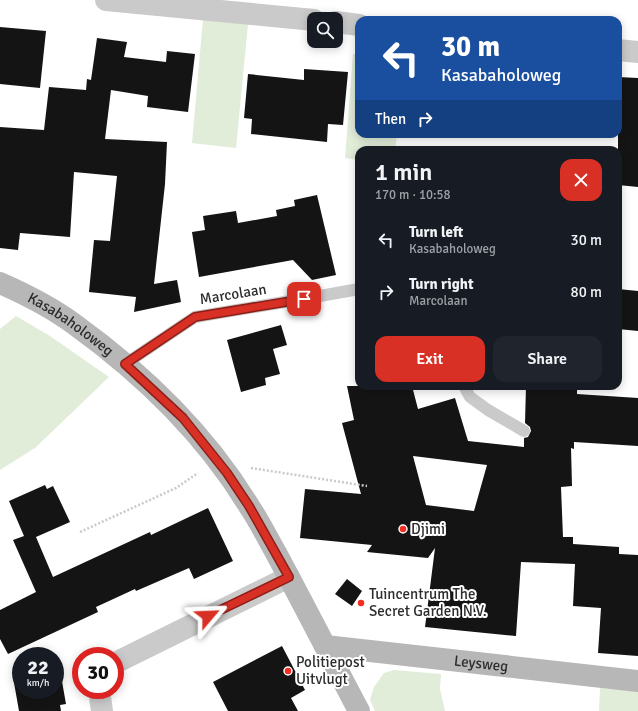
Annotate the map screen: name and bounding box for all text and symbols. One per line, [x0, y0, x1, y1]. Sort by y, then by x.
map controls [307, 12, 343, 48]
button: search [307, 12, 343, 48]
text: 30 m [441, 30, 500, 64]
icon: left [375, 32, 427, 84]
text: Kasabaholoweg [441, 64, 561, 86]
icon: right [414, 108, 436, 130]
text: Then [375, 110, 406, 128]
text: 1 min [375, 157, 432, 187]
button: close [560, 159, 602, 201]
text: 170 m · 10:58 [375, 187, 451, 203]
text: Turn left [409, 223, 463, 241]
icon: left [375, 229, 397, 251]
text: 30 m [571, 231, 602, 249]
text: Kasabaholoweg [409, 241, 496, 257]
text: Turn right [409, 275, 474, 293]
street label: Marcolaan [198, 280, 268, 308]
icon: right [375, 281, 397, 303]
pin [287, 282, 321, 316]
text: 80 m [571, 283, 602, 301]
icon: arrive [293, 288, 315, 310]
street label: Kasabaholoweg [25, 289, 117, 360]
text: Marcolaan [409, 293, 468, 309]
button: Exit [375, 336, 485, 382]
button: Share [493, 336, 602, 382]
place label: Djimi [411, 520, 445, 538]
marker: Djimi [398, 524, 408, 534]
place label: Tuincentrum The Secret Garden N.V. [369, 585, 487, 620]
position arrow [187, 595, 229, 637]
marker: Tuincentrum The Secret Garden N.V. [356, 598, 366, 608]
speed limit sign: 30 [72, 647, 124, 699]
street label: Leysweg [453, 651, 509, 675]
place label: Politiepost Uitvlugt [296, 653, 365, 688]
text: 22 [27, 655, 49, 680]
marker: Politiepost Uitvlugt [283, 666, 293, 676]
text: km/h [27, 677, 49, 689]

